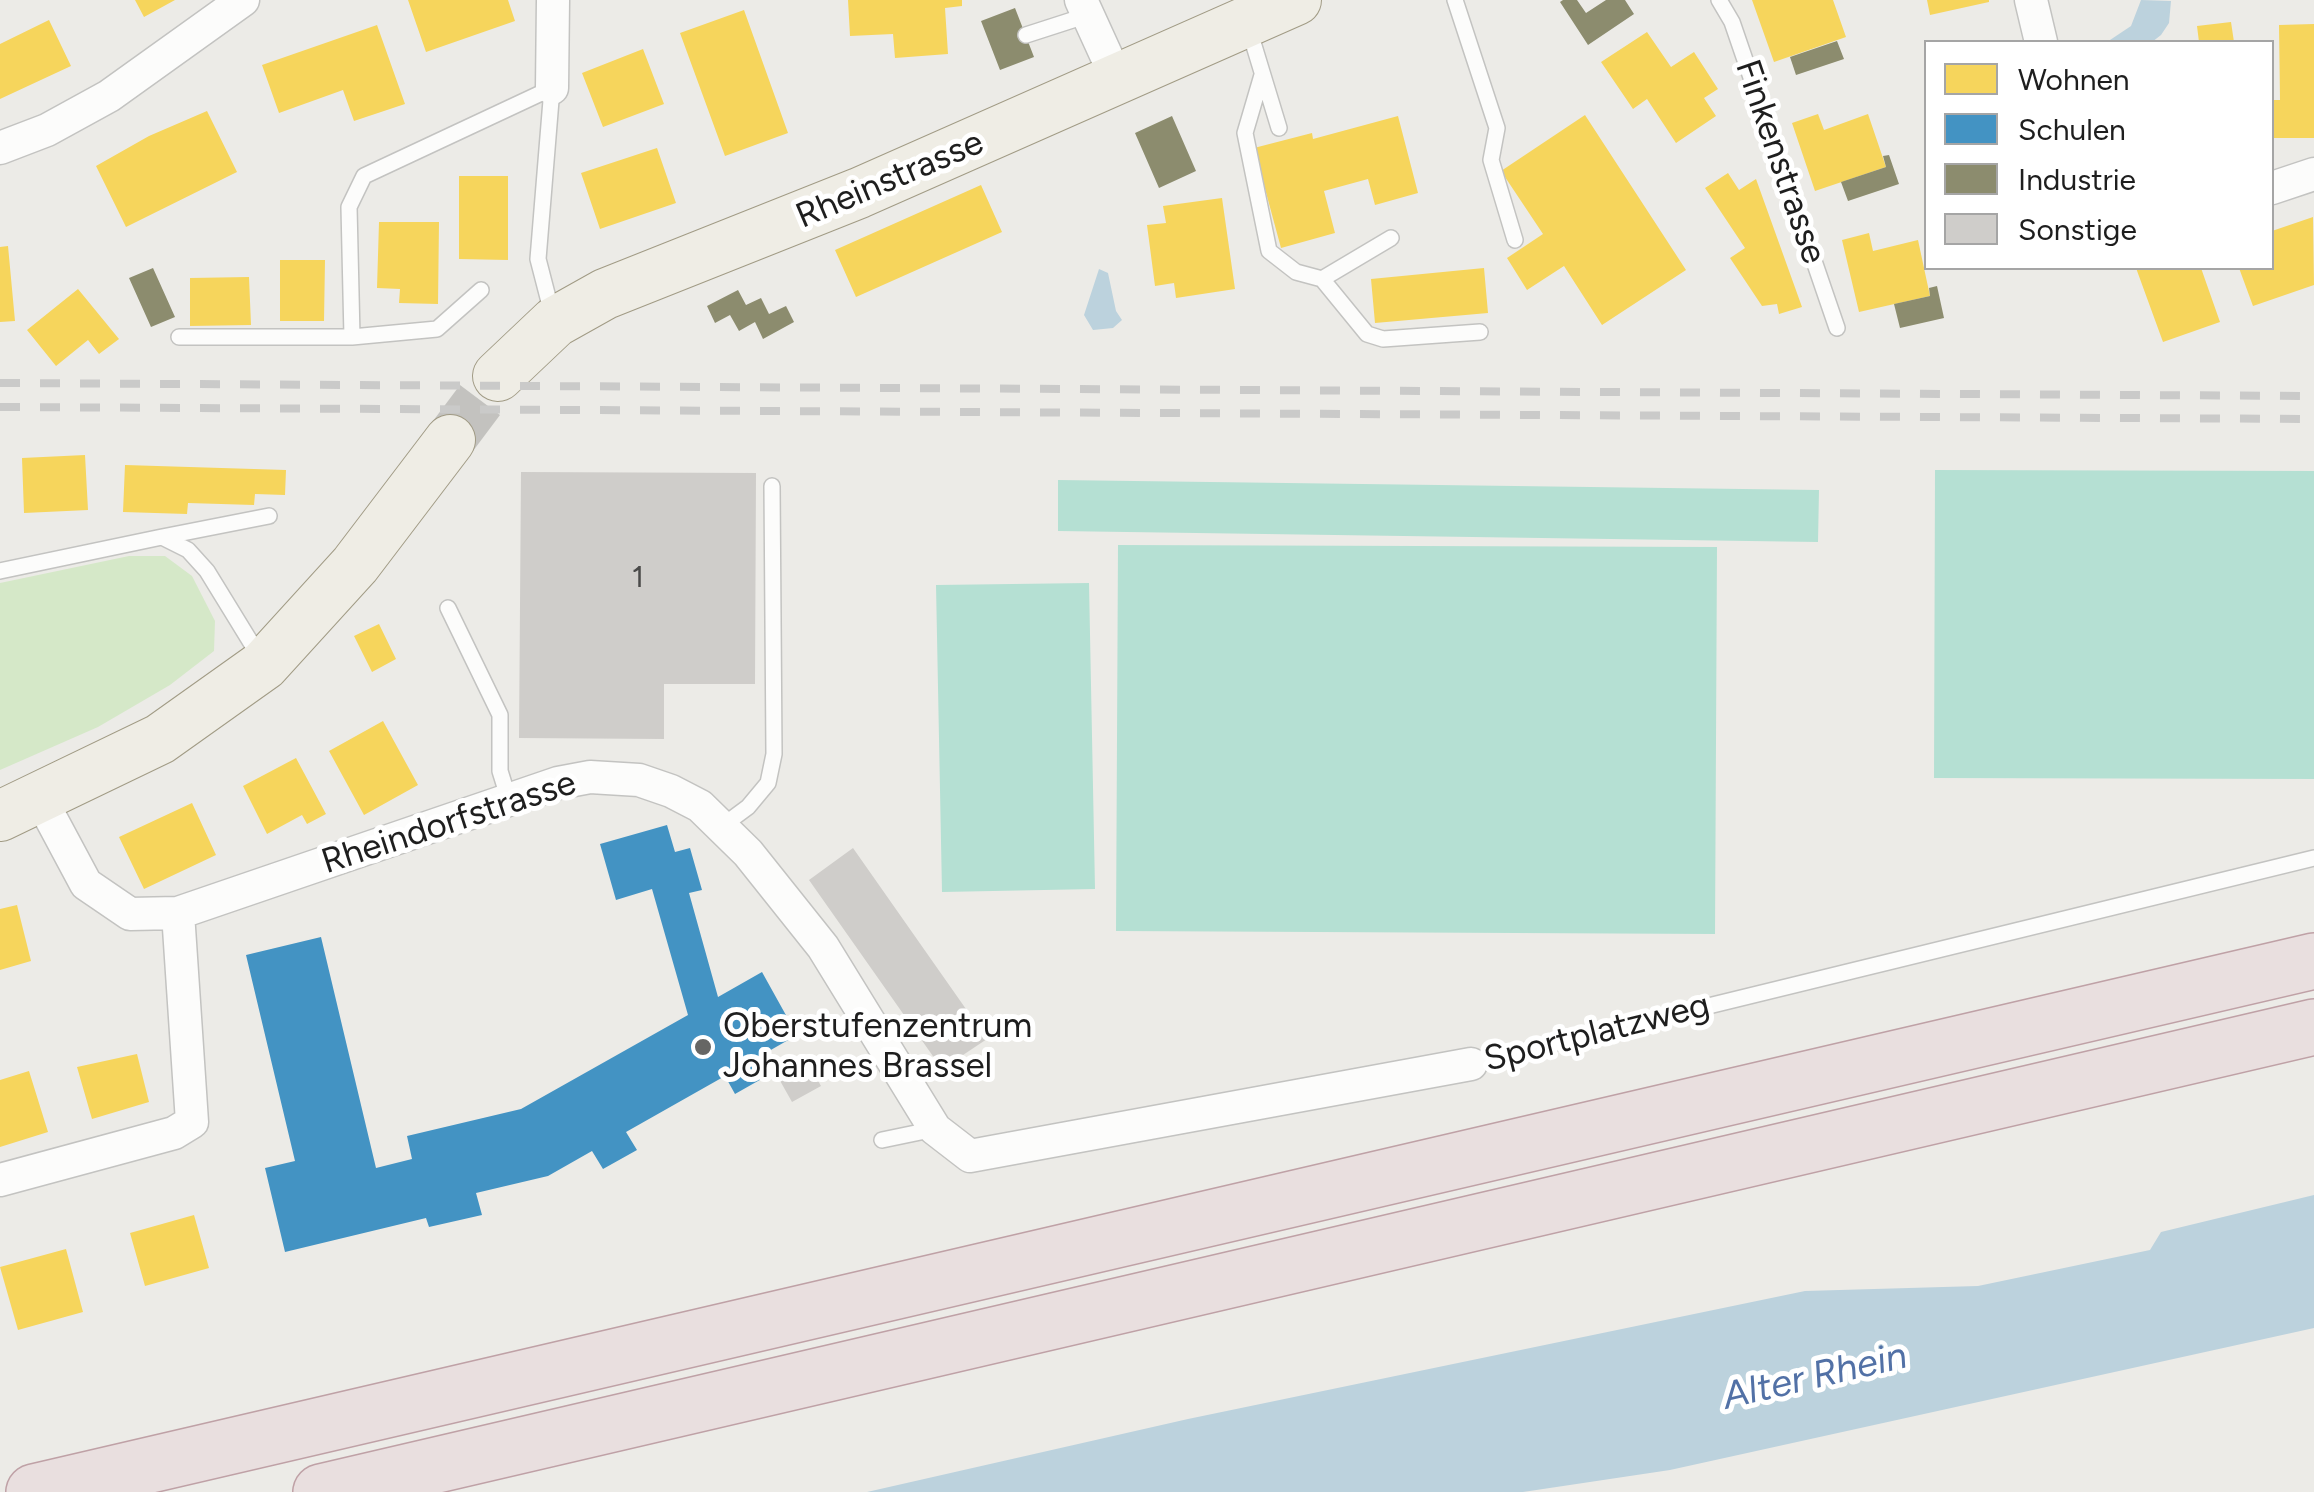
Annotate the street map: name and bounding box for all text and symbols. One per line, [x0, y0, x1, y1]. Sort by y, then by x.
legend [1924, 40, 2274, 270]
street label: Finkenstrasse [1725, 55, 1835, 269]
text: Wohnen [2018, 61, 2130, 98]
text: Schulen [2018, 111, 2126, 148]
street label: Rheinstrasse [790, 122, 990, 238]
text: Industrie [2018, 161, 2136, 198]
text: Sonstige [2018, 211, 2137, 248]
house number: 1 [632, 560, 644, 596]
street label: Rheindorfstrasse [317, 762, 581, 884]
street label: Sportplatzweg [1480, 985, 1714, 1081]
place label: Oberstufenzentrum Johannes Brassel [723, 1006, 1032, 1088]
marker: Oberstufenzentrum Johannes Brassel [692, 1036, 714, 1058]
water label: Alter Rhein [1718, 1334, 1912, 1420]

